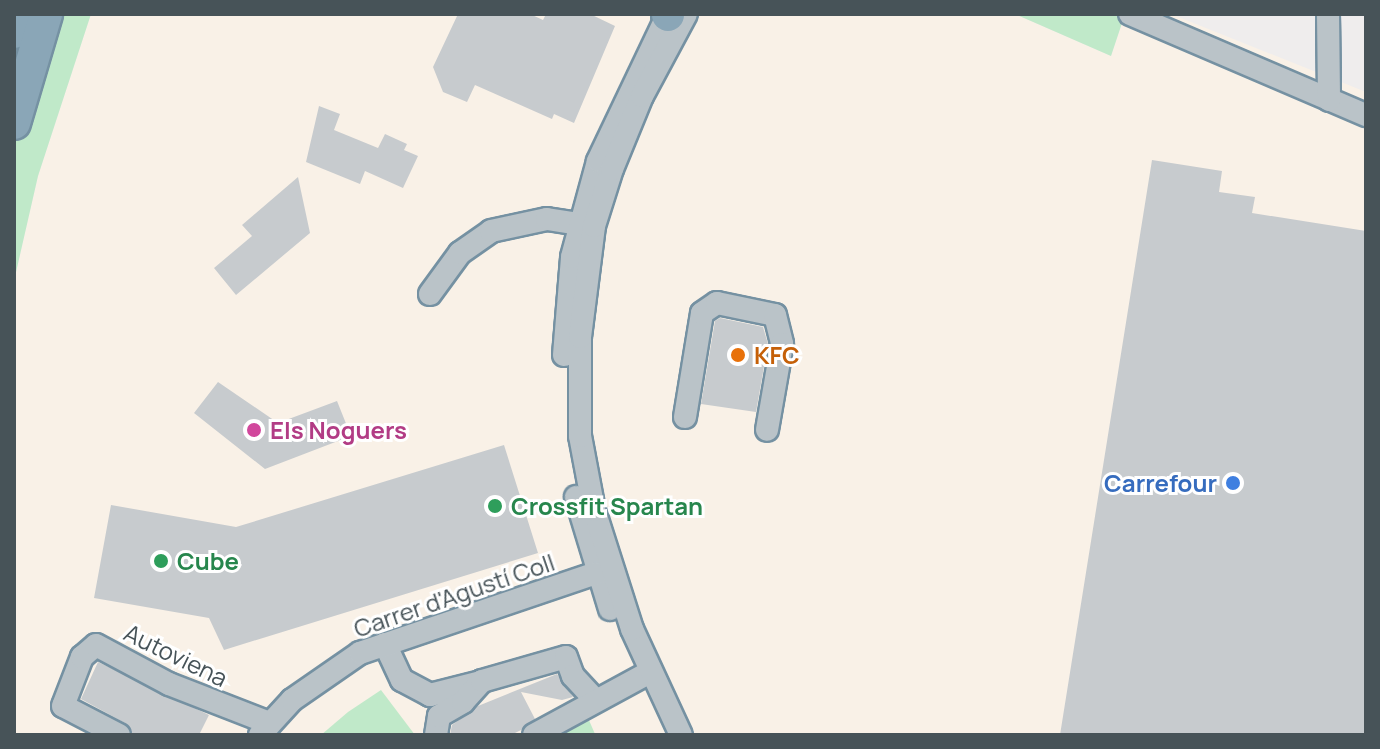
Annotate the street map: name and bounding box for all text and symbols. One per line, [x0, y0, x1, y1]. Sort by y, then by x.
place label: KFC [754, 341, 800, 369]
marker: KFC [729, 346, 747, 364]
place label: Els Noguers [270, 416, 407, 444]
marker: Els Noguers [245, 421, 263, 439]
place label: Carrefour [1104, 469, 1217, 497]
marker: Carrefour [1224, 474, 1242, 492]
place label: Crossfit Spartan [511, 492, 703, 520]
marker: Crossfit Spartan [486, 497, 504, 515]
place label: Cube [177, 547, 239, 575]
street label: Carrer d'Agustí Coll [350, 547, 558, 643]
marker: Cube [152, 552, 170, 570]
street label: Autoviena [120, 618, 232, 692]

